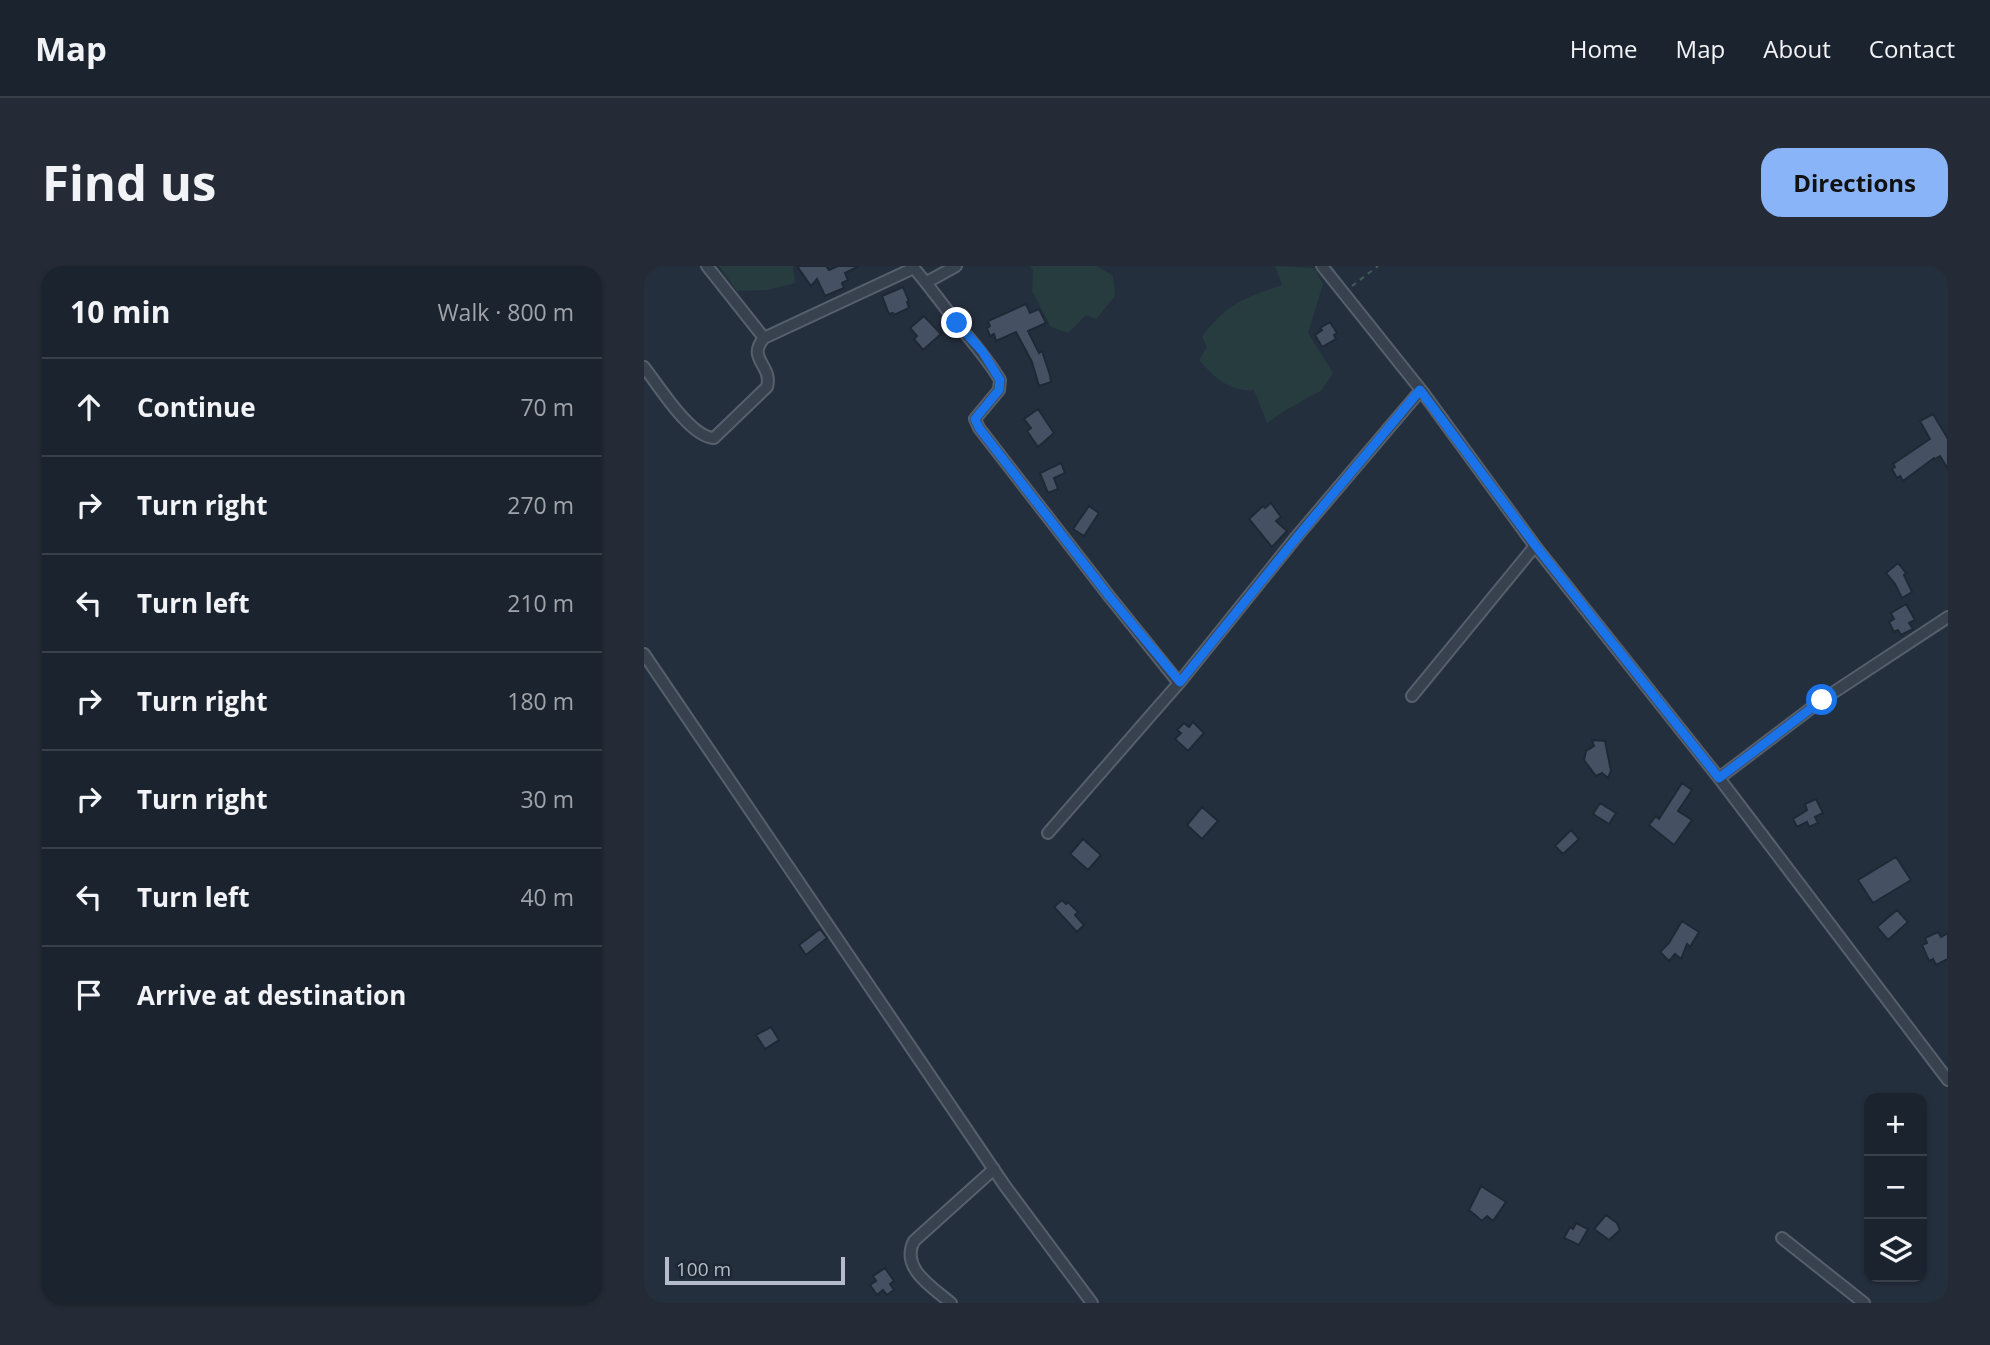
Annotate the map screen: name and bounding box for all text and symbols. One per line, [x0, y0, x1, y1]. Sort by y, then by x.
text: Map [35, 26, 107, 71]
text: Home [1570, 32, 1638, 65]
text: Map [1676, 32, 1725, 65]
text: About [1763, 32, 1831, 65]
text: Contact [1869, 32, 1955, 65]
button: Directions [1761, 148, 1948, 217]
text: Find us [42, 149, 216, 215]
text: 10 min [70, 291, 170, 332]
text: Walk · 800 m [437, 296, 574, 328]
route end [941, 307, 972, 338]
icon: ahead [70, 388, 108, 426]
text: Continue [137, 389, 256, 425]
text: 70 m [520, 391, 574, 423]
icon: right [70, 486, 108, 524]
text: Turn right [137, 487, 268, 523]
text: 270 m [507, 489, 574, 521]
icon: left [70, 584, 108, 622]
text: Turn left [137, 585, 249, 621]
text: 210 m [507, 587, 574, 619]
icon: right [70, 682, 108, 720]
text: Turn right [137, 683, 268, 719]
route start [1806, 684, 1837, 715]
text: 180 m [507, 685, 574, 717]
icon: right [70, 780, 108, 818]
text: Turn right [137, 781, 268, 817]
text: 30 m [520, 783, 574, 815]
icon: left [70, 878, 108, 916]
text: Turn left [137, 879, 249, 915]
text: 40 m [520, 881, 574, 913]
icon: arrive [70, 976, 108, 1014]
text: Arrive at destination [137, 977, 406, 1013]
map controls [1864, 1093, 1927, 1282]
button: + [1864, 1093, 1927, 1156]
button: − [1864, 1156, 1927, 1219]
button: layers [1864, 1219, 1927, 1282]
scale bar [665, 1254, 845, 1286]
text: 100 m [676, 1256, 731, 1282]

